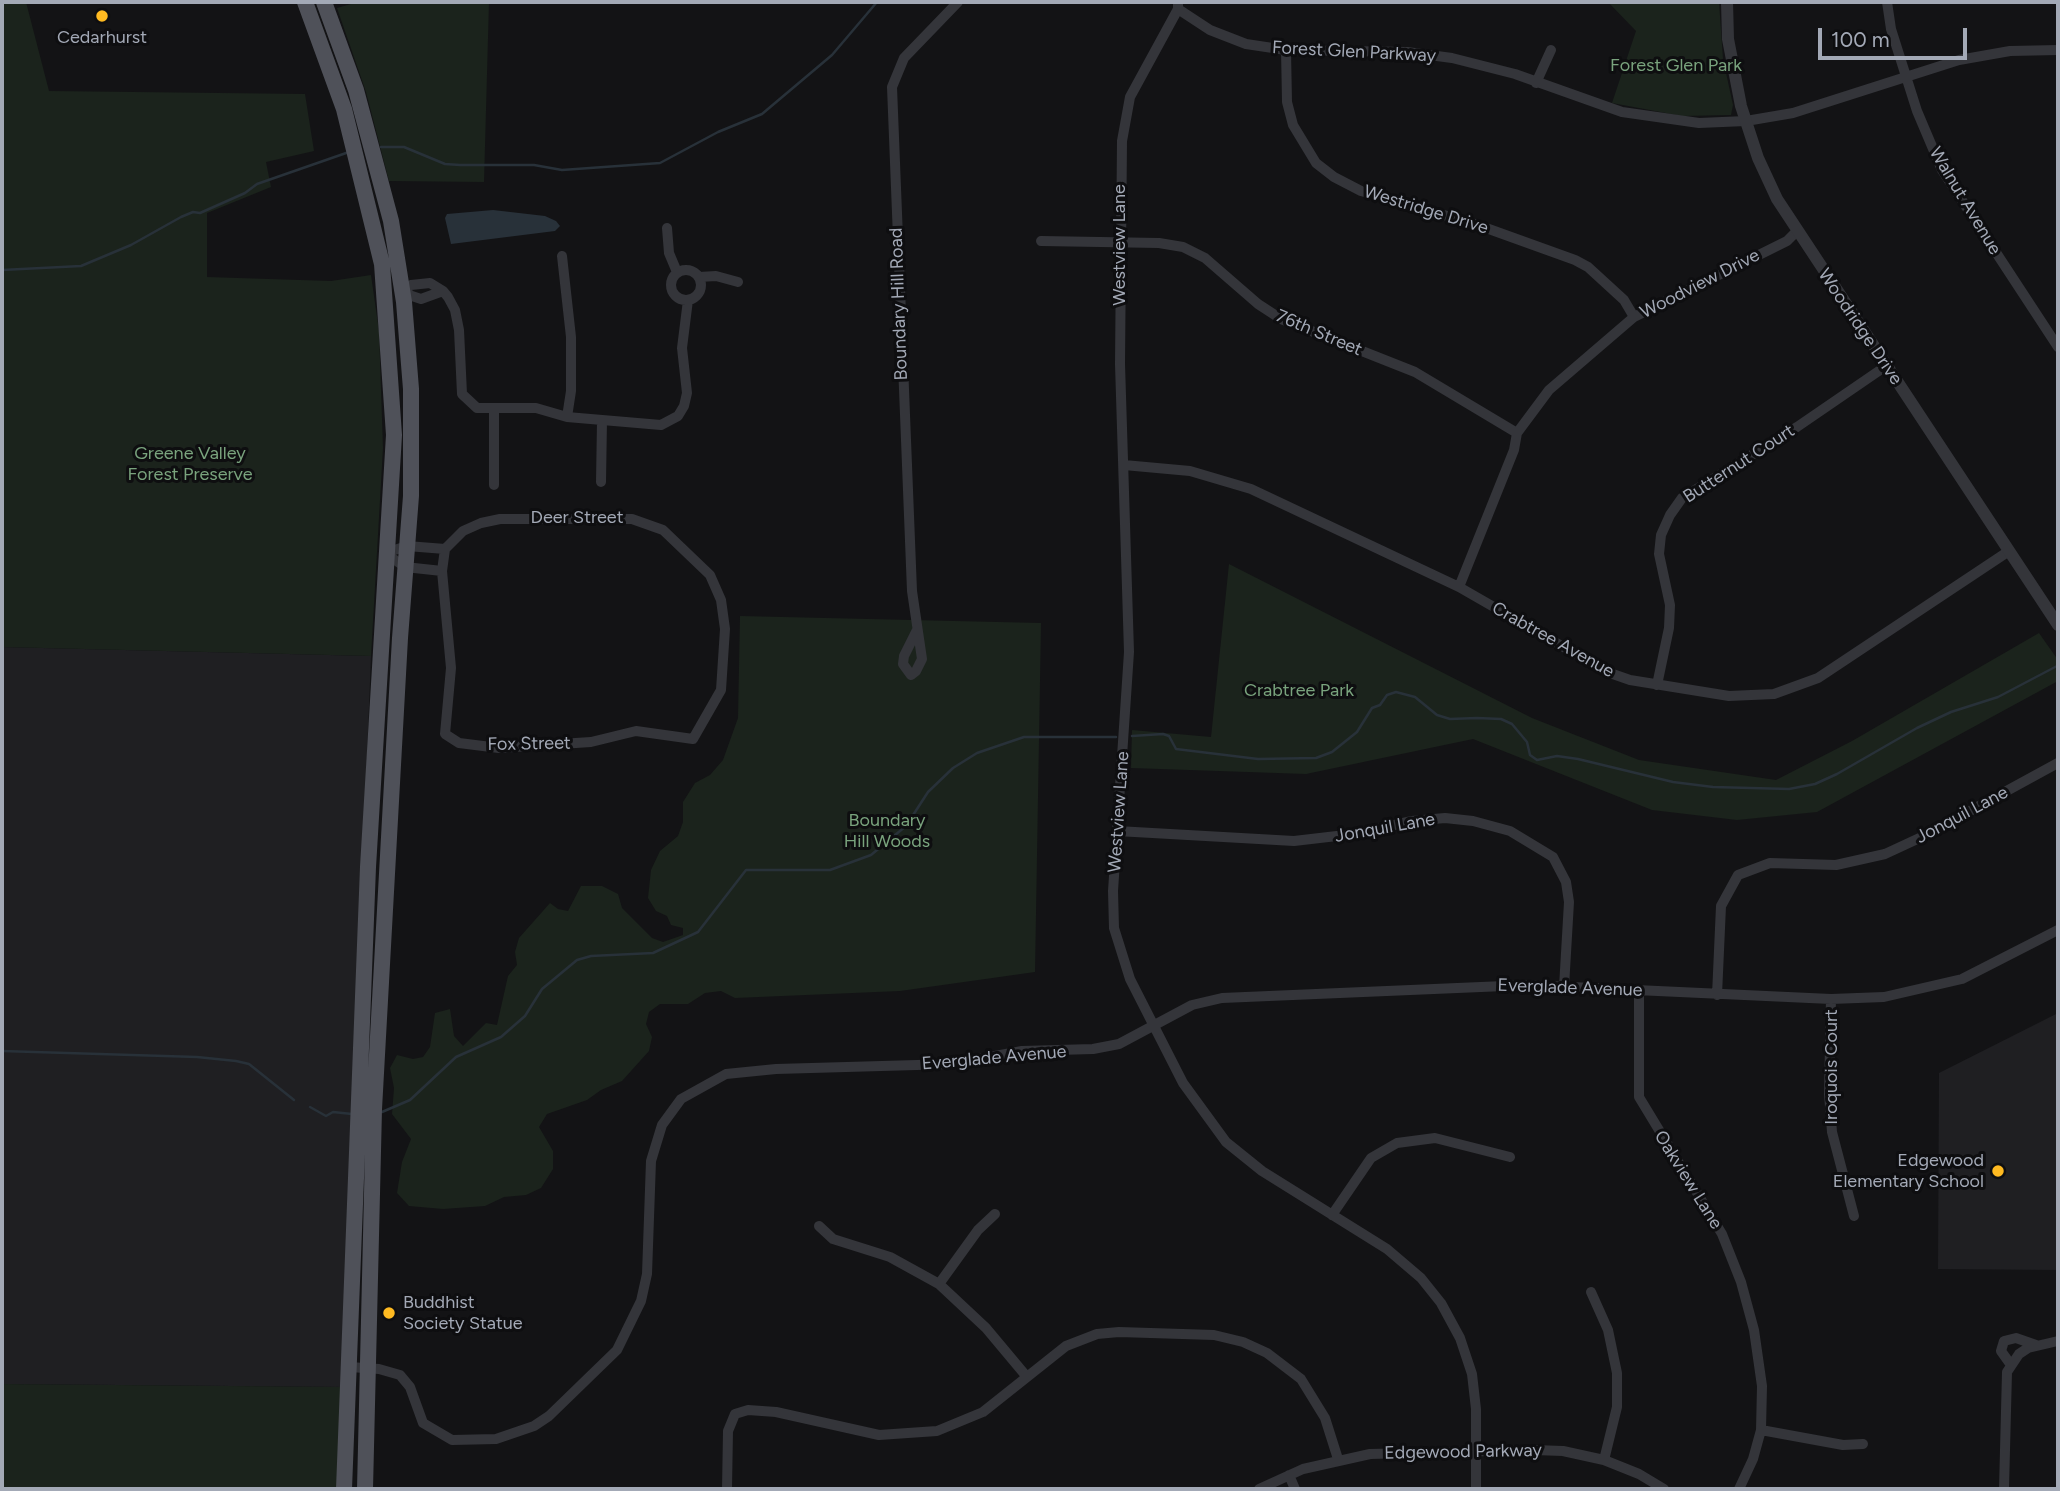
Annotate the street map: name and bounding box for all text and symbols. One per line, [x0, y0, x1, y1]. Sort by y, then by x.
marker: Cedarhurst [94, 8, 110, 24]
scale bar [1822, 14, 1971, 58]
place label: Cedarhurst [57, 27, 147, 49]
text: 100 m [1831, 27, 1890, 52]
street label: Forest Glen Parkway [1271, 37, 1437, 67]
park label: Forest Glen Park [1610, 55, 1742, 77]
street label: Walnut Avenue [1924, 143, 2006, 259]
street label: Westridge Drive [1361, 181, 1491, 239]
street label: Westview Lane [1109, 184, 1131, 306]
street label: Boundary Hill Road [886, 227, 912, 381]
street label: Woodview Drive [1637, 245, 1763, 323]
street label: Woodridge Drive [1813, 265, 1907, 389]
street label: 76th Street [1273, 305, 1365, 361]
street label: Butternut Court [1679, 420, 1799, 508]
park label: Greene Valley Forest Preserve [127, 443, 253, 486]
street label: Deer Street [531, 507, 623, 529]
street label: Crabtree Avenue [1488, 597, 1618, 683]
park label: Crabtree Park [1244, 680, 1354, 702]
street label: Fox Street [487, 732, 571, 756]
street label: Westview Lane [1104, 751, 1134, 873]
street label: Jonquil Lane [1912, 782, 2012, 848]
street label: Jonquil Lane [1333, 809, 1437, 847]
park label: Boundary Hill Woods [844, 810, 930, 852]
street label: Everglade Avenue [1497, 975, 1643, 1001]
street label: Iroquois Court [1821, 1009, 1843, 1125]
street label: Everglade Avenue [921, 1041, 1067, 1075]
street label: Oakview Lane [1649, 1127, 1727, 1233]
place label: Edgewood Elementary School [1833, 1150, 1984, 1192]
marker: Edgewood Elementary School [1990, 1163, 2006, 1179]
place label: Buddhist Society Statue [403, 1292, 523, 1334]
marker: Buddhist Society Statue [381, 1305, 397, 1321]
street label: Edgewood Parkway [1384, 1440, 1542, 1464]

